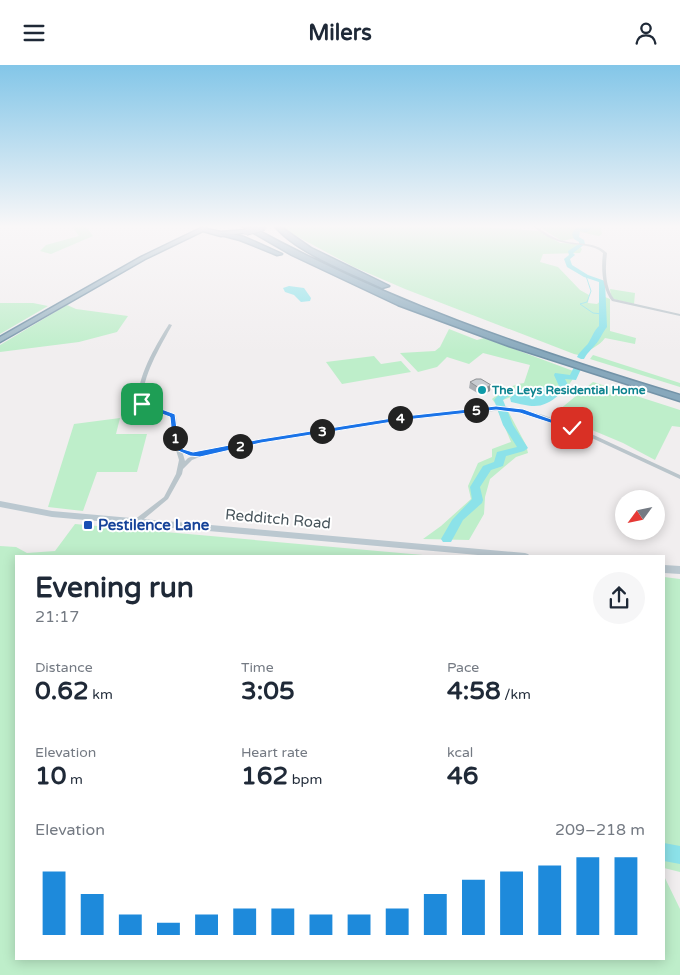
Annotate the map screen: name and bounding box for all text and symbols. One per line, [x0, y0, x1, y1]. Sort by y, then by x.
icon: menu [20, 19, 48, 47]
icon: person [632, 19, 660, 47]
text: Milers [308, 20, 372, 46]
pin [121, 383, 163, 425]
place label: The Leys Residential Home [491, 383, 646, 398]
marker: The Leys Residential Home [476, 384, 488, 396]
icon: arrive [128, 390, 156, 418]
pin: 5 [464, 397, 488, 423]
text: 5 [472, 402, 481, 419]
pin: 4 [388, 405, 412, 431]
pin [551, 407, 593, 449]
text: 4 [396, 410, 405, 427]
icon: check [558, 414, 586, 442]
pin: 3 [310, 419, 334, 443]
text: 3 [318, 423, 327, 440]
pin: 1 [162, 425, 188, 451]
text: 1 [171, 430, 180, 447]
pin: 2 [228, 433, 252, 459]
text: 2 [236, 438, 245, 455]
north arrow [615, 490, 665, 540]
map controls [615, 490, 665, 540]
street label: Redditch Road [224, 505, 332, 533]
place label: Pestilence Lane [98, 516, 210, 534]
marker: Pestilence Lane [82, 519, 94, 531]
text: Evening run [35, 571, 194, 605]
button: share [593, 572, 645, 624]
text: 21:17 [35, 607, 79, 627]
text: Distance [35, 659, 93, 676]
text: Time [241, 659, 274, 676]
text: Pace [447, 659, 479, 676]
text: 0.62 [35, 676, 89, 706]
text: 3:05 [241, 676, 295, 706]
text: 4:58 [447, 676, 501, 706]
text: km [89, 686, 113, 703]
text: /km [501, 686, 531, 703]
text: Elevation [35, 744, 96, 761]
text: Heart rate [241, 744, 308, 761]
text: kcal [447, 744, 473, 761]
text: 10 [35, 761, 66, 791]
text: 162 [241, 761, 288, 791]
text: 46 [447, 761, 478, 791]
text: m [66, 771, 83, 788]
text: bpm [288, 771, 322, 788]
text: Elevation [35, 820, 105, 840]
text: 209–218 m [555, 820, 645, 840]

